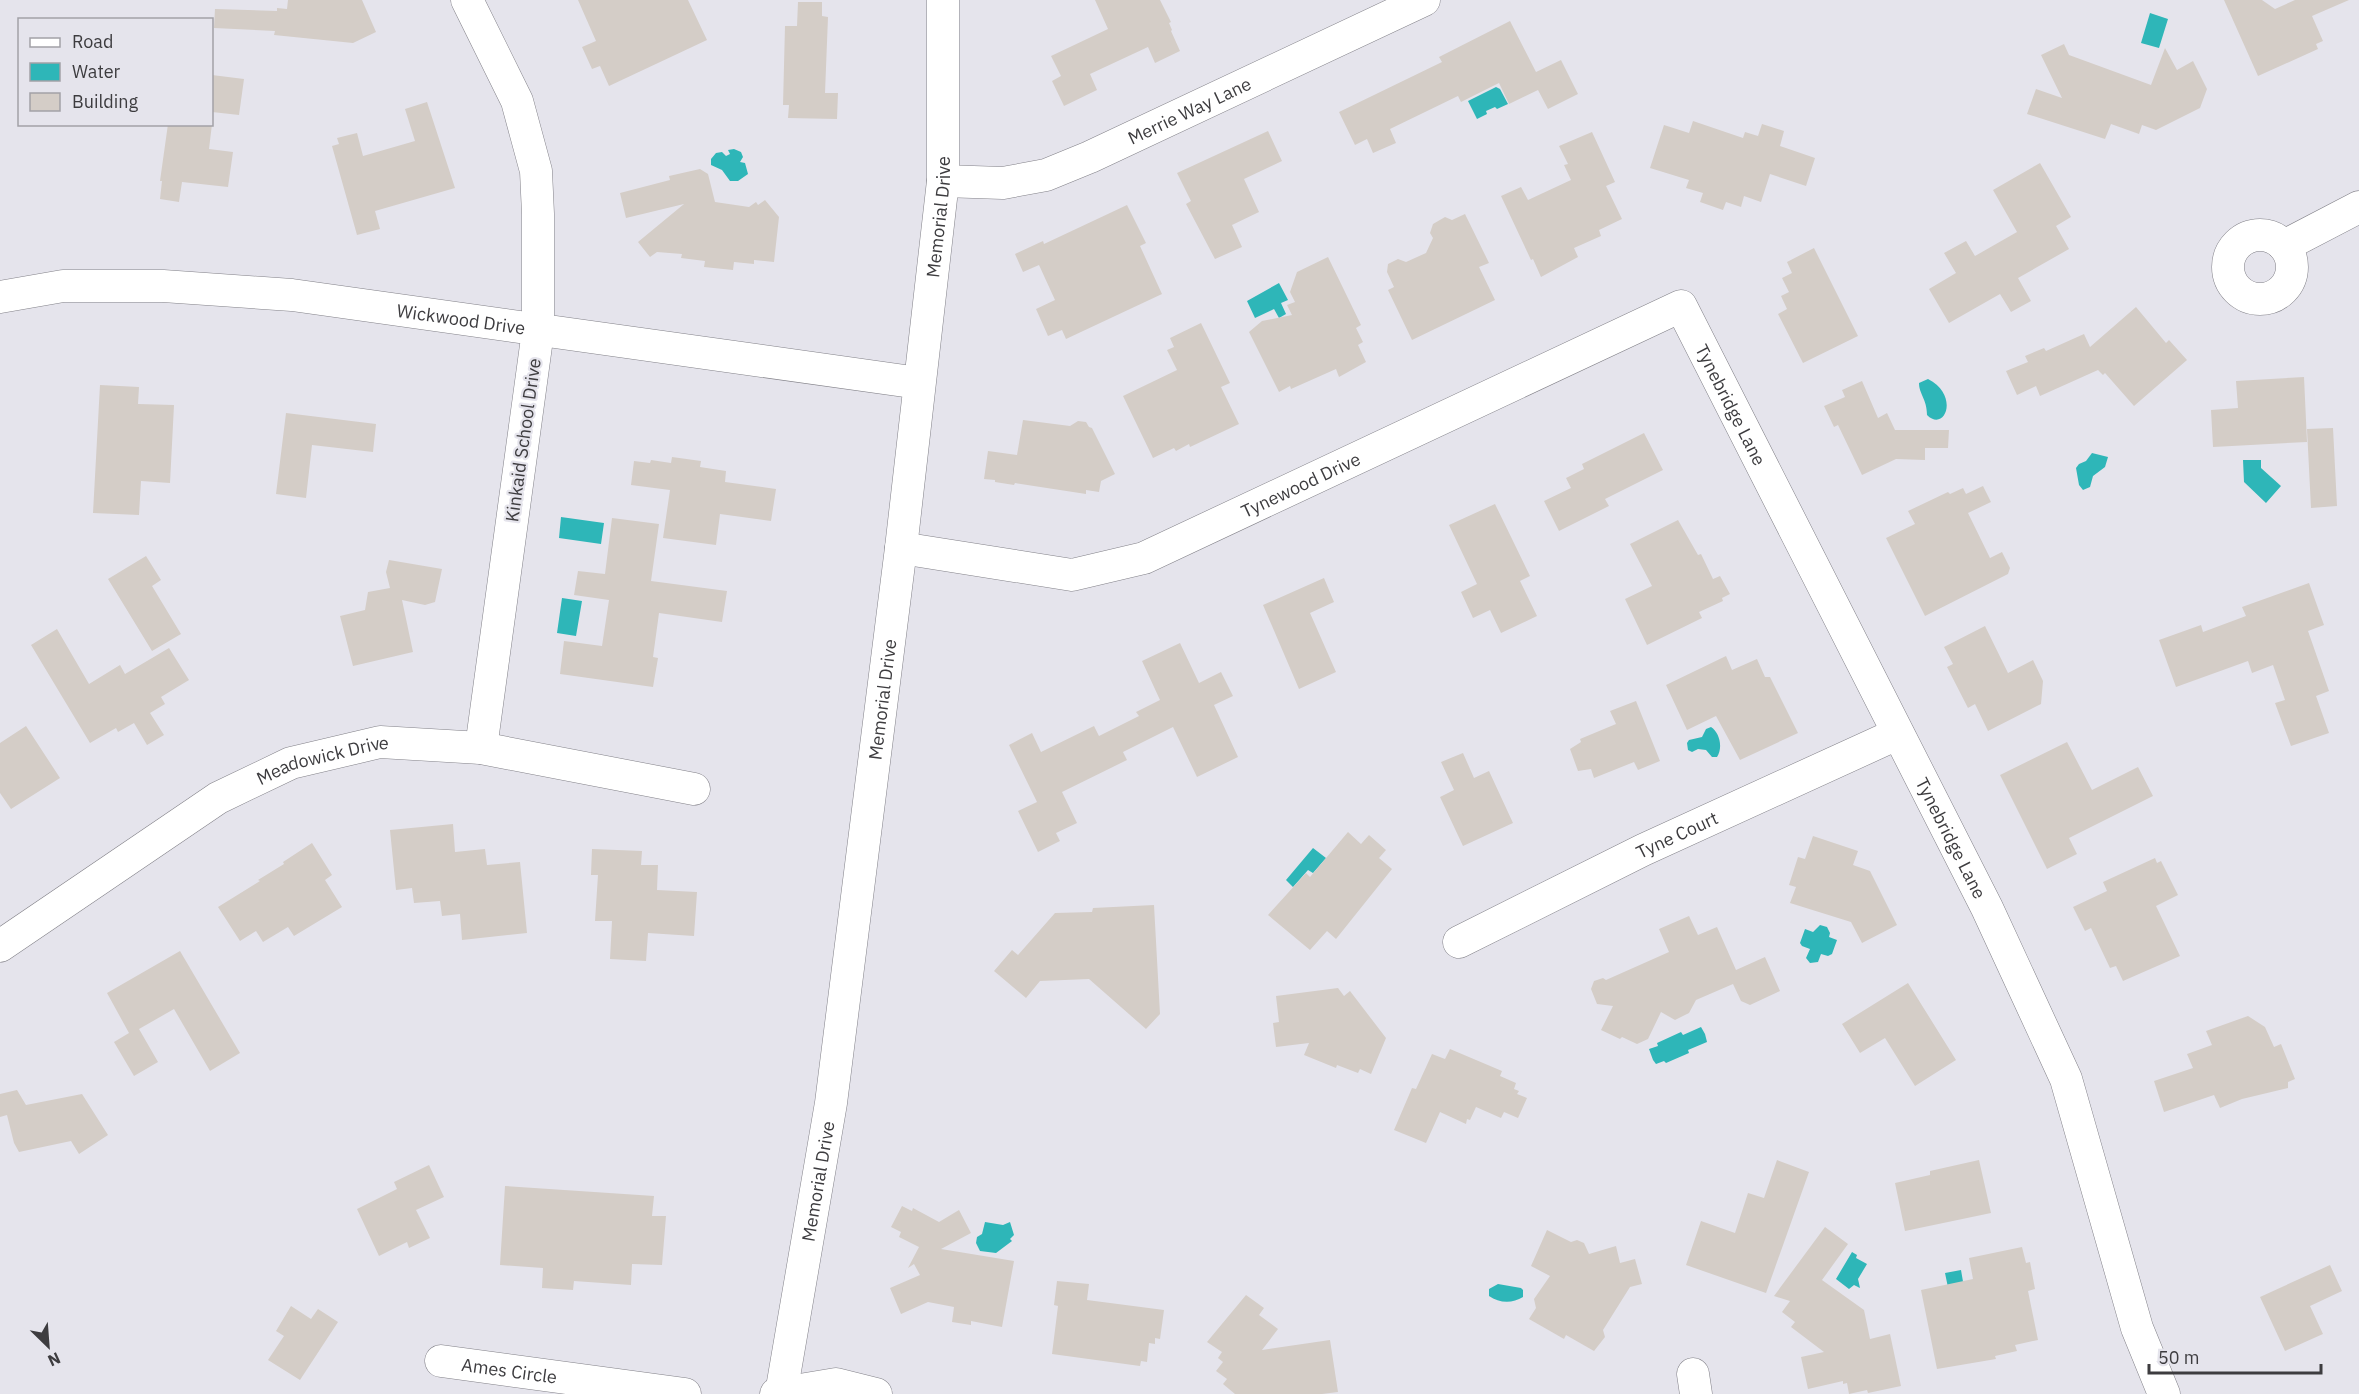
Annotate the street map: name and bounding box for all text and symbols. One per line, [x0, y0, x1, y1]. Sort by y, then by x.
legend [18, 18, 213, 126]
text: Road [72, 30, 113, 53]
text: Water [72, 60, 121, 83]
street label: Merrie Way Lane [1124, 71, 1255, 149]
text: Building [72, 90, 139, 113]
street label: Memorial Drive [921, 156, 955, 279]
street label: Wickwood Drive [395, 298, 527, 339]
street label: Tynebridge Lane [1691, 340, 1772, 469]
street label: Kinkaid School Drive [500, 357, 546, 523]
street label: Tynewood Drive [1237, 447, 1364, 522]
street label: Memorial Drive [863, 637, 901, 761]
street label: Meadowick Drive [252, 730, 390, 789]
street label: Tynebridge Lane [1911, 773, 1992, 903]
street label: Tyne Court [1632, 806, 1721, 863]
street label: Memorial Drive [796, 1119, 839, 1243]
north arrow [18, 1316, 78, 1376]
scale bar [2149, 1337, 2322, 1375]
text: 50 m [2158, 1346, 2200, 1369]
text: N [45, 1348, 64, 1371]
street label: Ames Circle [460, 1352, 559, 1388]

